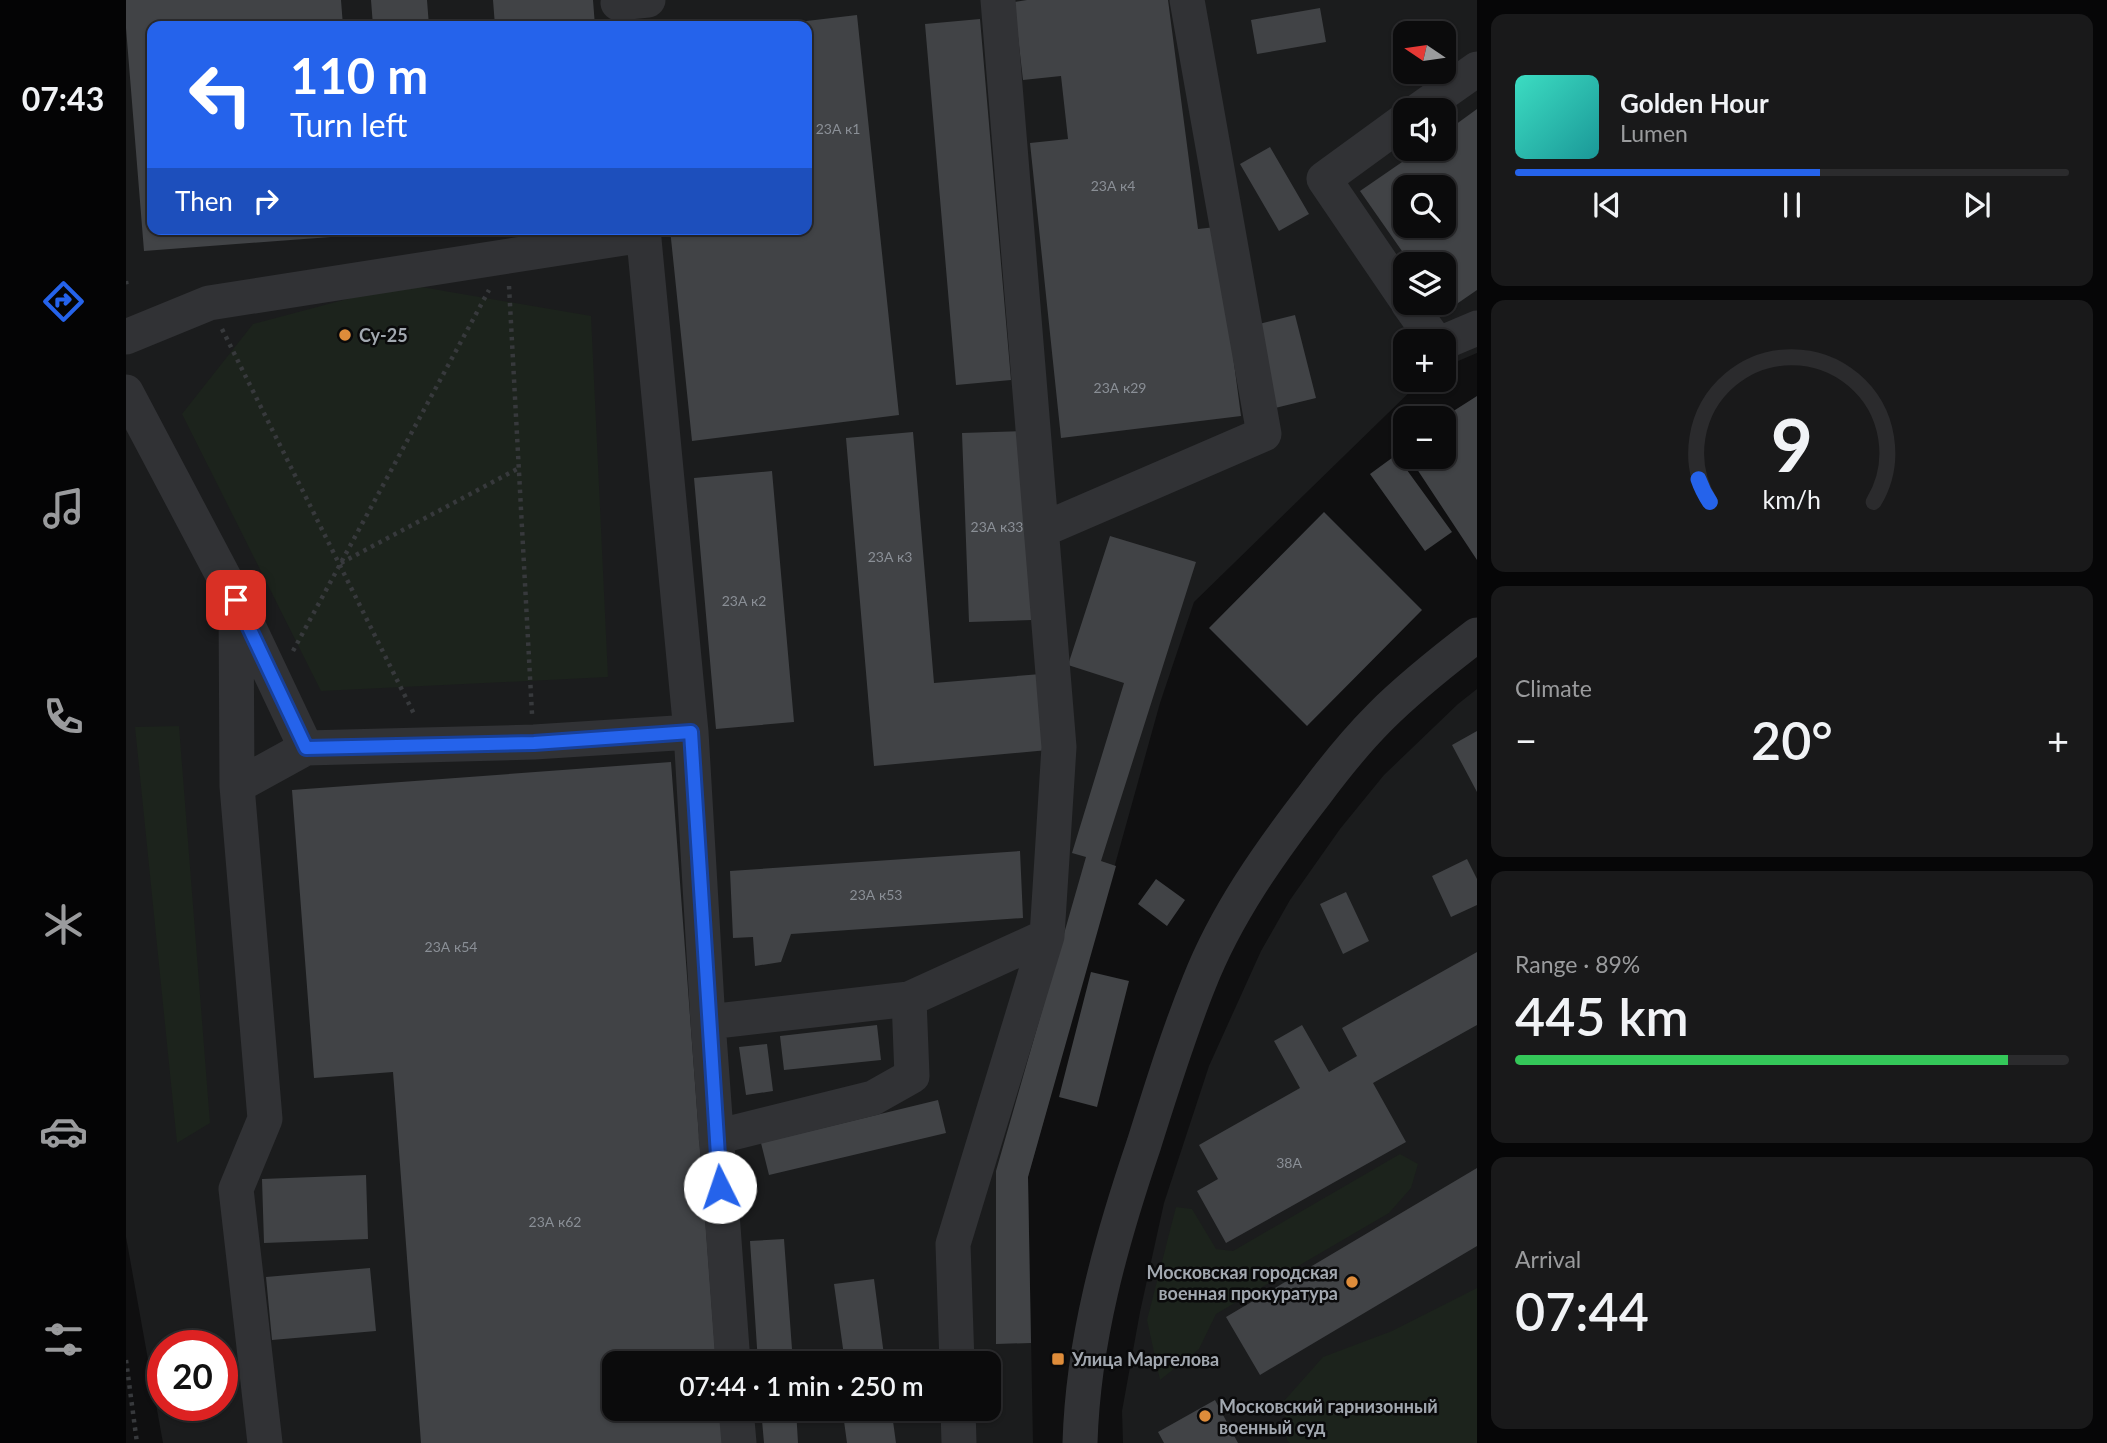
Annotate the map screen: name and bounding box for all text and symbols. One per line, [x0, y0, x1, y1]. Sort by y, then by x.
north arrow [1393, 21, 1456, 84]
map controls [1393, 21, 1456, 469]
text: 110 m [290, 46, 428, 104]
icon: left [175, 49, 266, 140]
text: 07:43 [22, 79, 104, 118]
text: Golden Hour [1620, 87, 1769, 119]
button: sound [1393, 98, 1456, 161]
text: Turn left [290, 105, 407, 144]
text: Lumen [1620, 119, 1688, 147]
house number: 23А к1 [816, 120, 860, 137]
button: search [1393, 175, 1456, 238]
house number: 23А к4 [1091, 177, 1135, 194]
icon: right [247, 182, 285, 220]
text: Then [175, 185, 233, 217]
icon: previous [1588, 186, 1626, 224]
icon: pause [1773, 186, 1811, 224]
icon: next [1958, 186, 1996, 224]
button: layers [1393, 252, 1456, 315]
icon: directions [39, 277, 88, 326]
place label: Су-25 [359, 324, 408, 346]
marker: Су-25 [337, 327, 353, 343]
button: + [1393, 329, 1456, 392]
house number: 23А к29 [1094, 379, 1146, 396]
text: 9 [1771, 400, 1813, 488]
button: − [1393, 406, 1456, 469]
text: km/h [1763, 483, 1821, 513]
icon: music [39, 484, 88, 533]
house number: 23А к33 [971, 518, 1023, 535]
house number: 23А к3 [868, 548, 912, 565]
pin [206, 570, 266, 630]
icon: arrive [217, 581, 255, 619]
house number: 23А к2 [722, 592, 766, 609]
text: Climate [1515, 674, 1592, 702]
icon: phone [39, 692, 88, 741]
text: 20° [1751, 709, 1833, 771]
text: − [1515, 717, 1537, 763]
text: + [2047, 717, 2069, 763]
house number: 23А к53 [850, 886, 902, 903]
icon: climate [39, 900, 88, 949]
house number: 23А к54 [425, 938, 477, 955]
text: Range · 89% [1515, 950, 1640, 978]
text: 445 km [1515, 985, 1689, 1047]
icon: car [39, 1107, 88, 1156]
position arrow [683, 1150, 757, 1224]
house number: 38А [1276, 1154, 1302, 1171]
house number: 23А к62 [529, 1213, 581, 1230]
text: Arrival [1515, 1245, 1581, 1273]
place label: Московская городская военная прокуратура [1146, 1261, 1338, 1304]
marker: Московская городская военная прокуратура [1344, 1274, 1360, 1290]
text: 07:44 [1515, 1280, 1649, 1342]
icon: filters [39, 1315, 88, 1364]
speed limit sign: 20 [147, 1330, 238, 1421]
place label: Улица Маргелова [1071, 1348, 1219, 1370]
marker: Улица Маргелова [1050, 1351, 1066, 1367]
text: 07:44 · 1 min · 250 m [679, 1370, 924, 1402]
place label: Московский гарнизонный военный суд [1219, 1395, 1438, 1438]
marker: Московский гарнизонный военный суд [1197, 1408, 1213, 1424]

